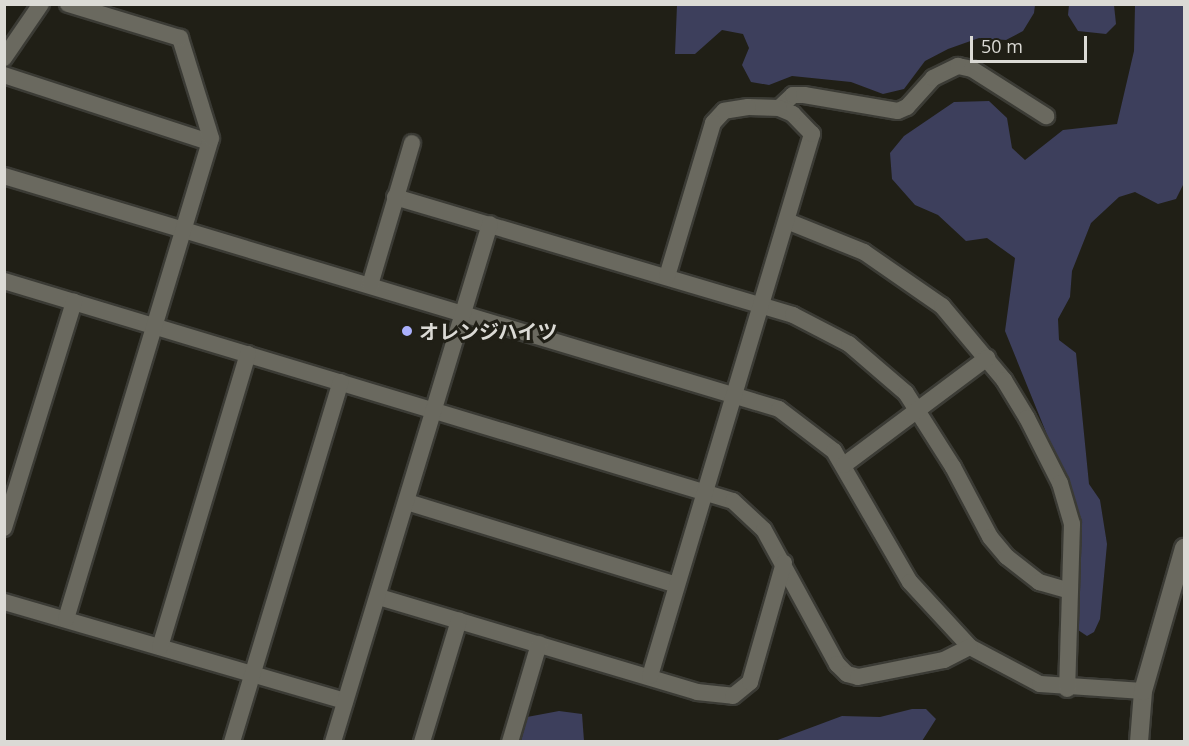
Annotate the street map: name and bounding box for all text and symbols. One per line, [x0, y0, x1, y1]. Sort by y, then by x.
scale bar [973, 24, 1090, 62]
text: 50 m [981, 34, 1023, 58]
place label: オレンジハイツ [419, 319, 559, 343]
marker: オレンジハイツ [400, 324, 414, 338]

